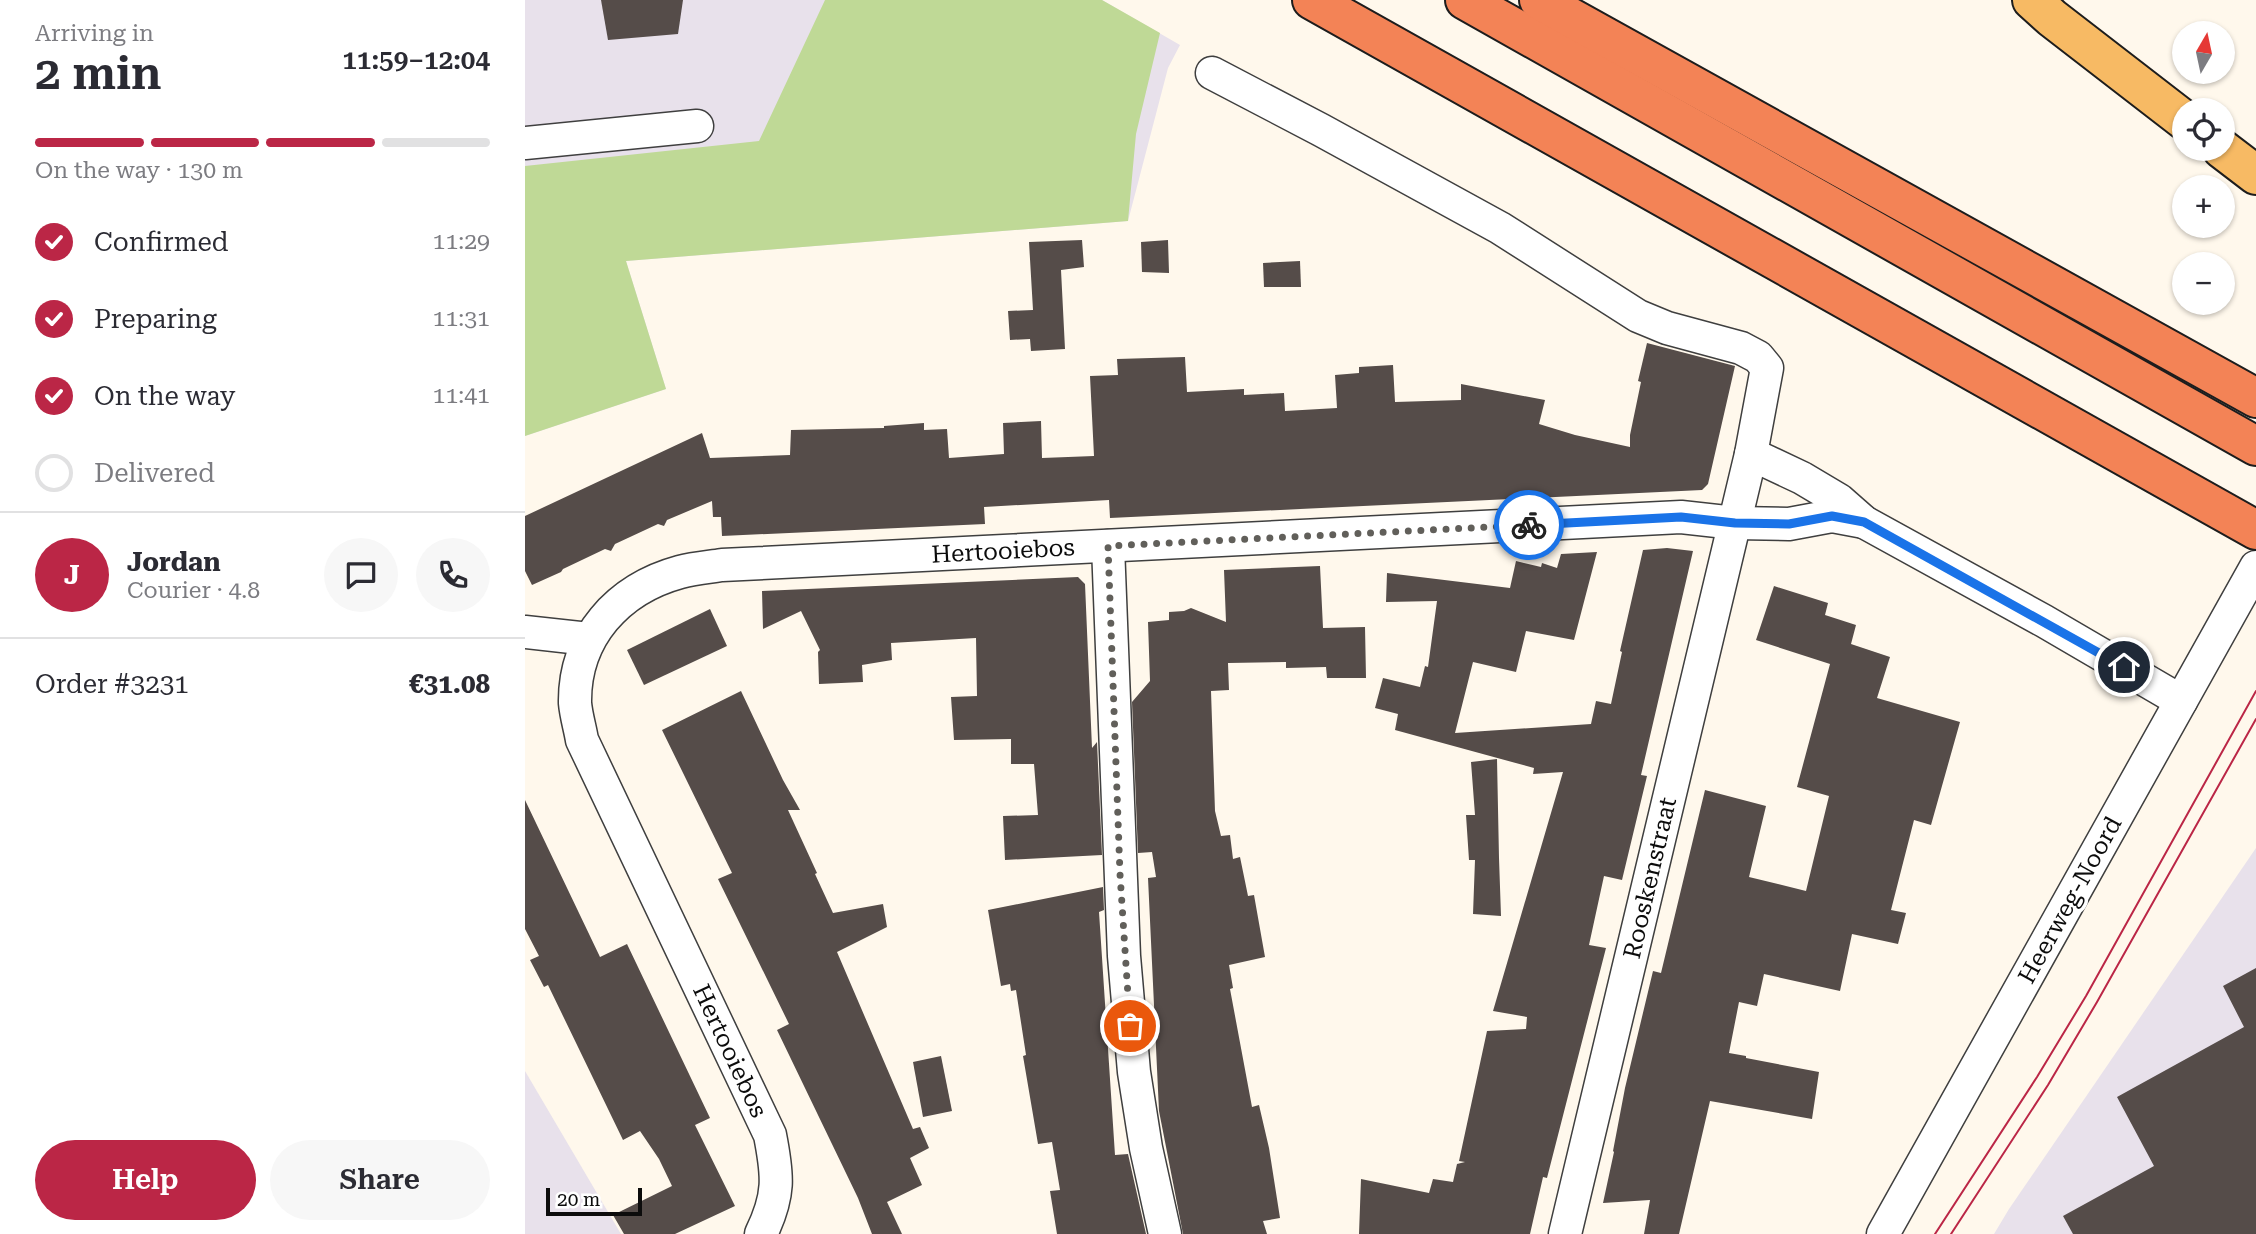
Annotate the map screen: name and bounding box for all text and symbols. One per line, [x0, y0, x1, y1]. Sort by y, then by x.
text: Arriving in [35, 20, 154, 47]
north arrow [2172, 21, 2235, 84]
map controls [2172, 21, 2235, 315]
text: 11:59–12:04 [342, 45, 490, 75]
text: 2 min [35, 46, 162, 100]
button: locate [2172, 98, 2235, 161]
text: On the way · 130 m [35, 157, 243, 184]
button: + [2172, 175, 2235, 238]
icon: check [35, 223, 73, 261]
text: Confirmed [94, 227, 229, 257]
text: 11:29 [433, 228, 490, 255]
button: − [2172, 252, 2235, 315]
icon: check [35, 300, 73, 338]
text: Preparing [94, 304, 217, 334]
text: 11:31 [433, 305, 490, 332]
icon: check [35, 377, 73, 415]
text: On the way [94, 381, 235, 411]
text: 11:41 [433, 382, 490, 409]
text: Delivered [94, 458, 215, 488]
courier [1494, 490, 1564, 560]
icon: bike [1510, 506, 1548, 544]
street label: Hertooiebos [931, 533, 1075, 569]
button: chat [324, 538, 398, 612]
button: phone [416, 538, 490, 612]
text: Jordan [127, 547, 221, 577]
text: J [64, 560, 80, 590]
text: Courier · 4.8 [127, 577, 260, 604]
pin [2094, 637, 2154, 697]
icon: home [2105, 648, 2143, 686]
text: Order #3231 [35, 669, 189, 699]
text: €31.08 [409, 669, 490, 699]
street label: Rooskenstraat [1618, 795, 1682, 961]
street label: Heerweg-Noord [2013, 812, 2127, 988]
street label: Hertooiebos [687, 980, 773, 1122]
pin [1100, 996, 1160, 1056]
icon: bag [1111, 1007, 1149, 1045]
button: Help [35, 1140, 256, 1220]
button: Share [270, 1140, 490, 1220]
scale bar [546, 1185, 642, 1217]
text: 20 m [557, 1188, 600, 1211]

